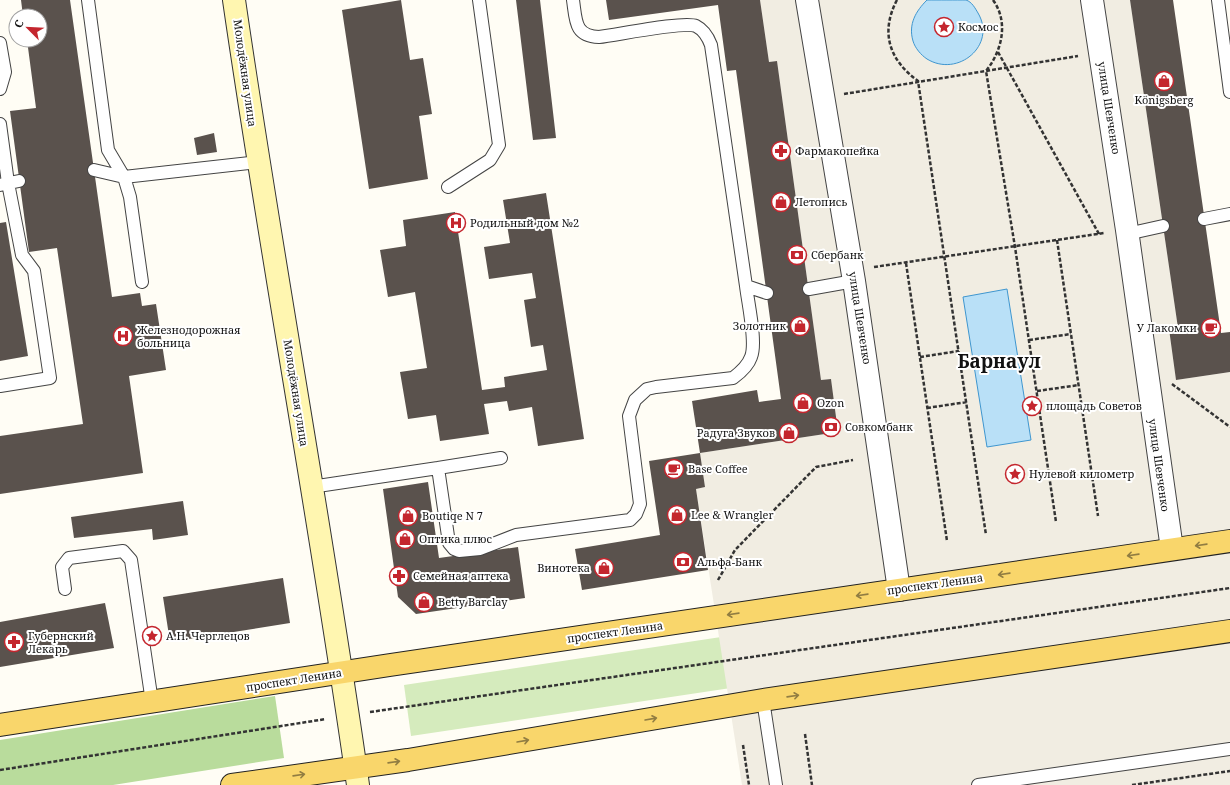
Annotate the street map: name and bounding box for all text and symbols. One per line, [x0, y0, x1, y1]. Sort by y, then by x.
north arrow [8, 8, 48, 48]
place icon: Космос [933, 16, 955, 38]
text: С [10, 17, 27, 30]
street label: Молодёжная улица [231, 18, 260, 128]
place label: Космос [958, 19, 999, 34]
street label: улица Шевченко [1095, 60, 1124, 155]
shop icon: Königsberg [1153, 70, 1175, 92]
place label: Königsberg [1134, 92, 1194, 107]
pharmacy icon: Фармакопейка [770, 140, 792, 162]
place label: Фармакопейка [795, 143, 879, 158]
shop icon: Летопись [770, 191, 792, 213]
place label: Летопись [795, 194, 847, 209]
hospital icon: Родильный дом №2 [445, 212, 467, 234]
place label: Родильный дом №2 [470, 215, 579, 230]
bank icon: Сбербанк [786, 244, 808, 266]
place label: Сбербанк [811, 247, 864, 262]
street label: улица Шевченко [846, 270, 875, 365]
shop icon: Золотник [789, 315, 811, 337]
cafe icon: У Лакомки [1200, 317, 1222, 339]
place label: Золотник [733, 318, 786, 333]
place label: У Лакомки [1137, 320, 1197, 335]
place label: Железнодорожная больница [136, 322, 240, 350]
hospital icon: Железнодорожная больница [112, 325, 134, 347]
street label: Молодёжная улица [281, 338, 312, 448]
district label: Барнаул [957, 348, 1041, 374]
shop icon: Ozon [792, 392, 814, 414]
place label: Ozon [817, 395, 844, 410]
place icon: площадь Советов [1021, 395, 1043, 417]
place label: площадь Советов [1046, 398, 1142, 413]
bank icon: Совкомбанк [820, 416, 842, 438]
street label: улица Шевченко [1146, 417, 1173, 512]
place label: Совкомбанк [845, 419, 913, 434]
shop icon: Радуга Звуков [778, 422, 800, 444]
place label: Радуга Звуков [697, 425, 775, 440]
cafe icon: Base Coffee [663, 458, 685, 480]
place label: Base Coffee [688, 461, 748, 476]
place icon: Нулевой километр [1004, 463, 1026, 485]
place label: Нулевой километр [1029, 466, 1134, 481]
shop icon: Lee & Wrangler [666, 504, 688, 526]
shop icon: Boutiqe N 7 [397, 505, 419, 527]
place label: Lee & Wrangler [691, 507, 774, 522]
place label: Boutiqe N 7 [422, 508, 483, 523]
shop icon: Оптика плюс [394, 528, 416, 550]
place label: Оптика плюс [419, 531, 492, 546]
one-way arrow [1195, 541, 1208, 549]
bank icon: Альфа-Банк [672, 551, 694, 573]
one-way arrow [1127, 551, 1140, 559]
place label: Альфа-Банк [697, 554, 763, 569]
shop icon: Винотека [593, 557, 615, 579]
place label: Винотека [537, 560, 590, 575]
pharmacy icon: Семейная аптека [388, 565, 410, 587]
place label: Семейная аптека [413, 568, 509, 583]
street label: проспект Ленина [886, 569, 984, 598]
one-way arrow [998, 570, 1011, 578]
shop icon: Betty Barclay [413, 591, 435, 613]
one-way arrow [856, 591, 869, 599]
place label: Betty Barclay [438, 594, 508, 609]
one-way arrow [727, 610, 740, 618]
street label: проспект Ленина [566, 617, 664, 646]
place icon: А.Н. Черглецов [141, 625, 163, 647]
place label: Губернский Лекарь [28, 628, 94, 656]
place label: А.Н. Черглецов [166, 628, 250, 643]
pharmacy icon: Губернский Лекарь [3, 631, 25, 653]
street label: проспект Ленина [245, 665, 343, 694]
one-way arrow [786, 692, 799, 700]
one-way arrow [644, 715, 657, 723]
one-way arrow [516, 737, 529, 745]
one-way arrow [388, 758, 401, 766]
one-way arrow [292, 771, 305, 779]

